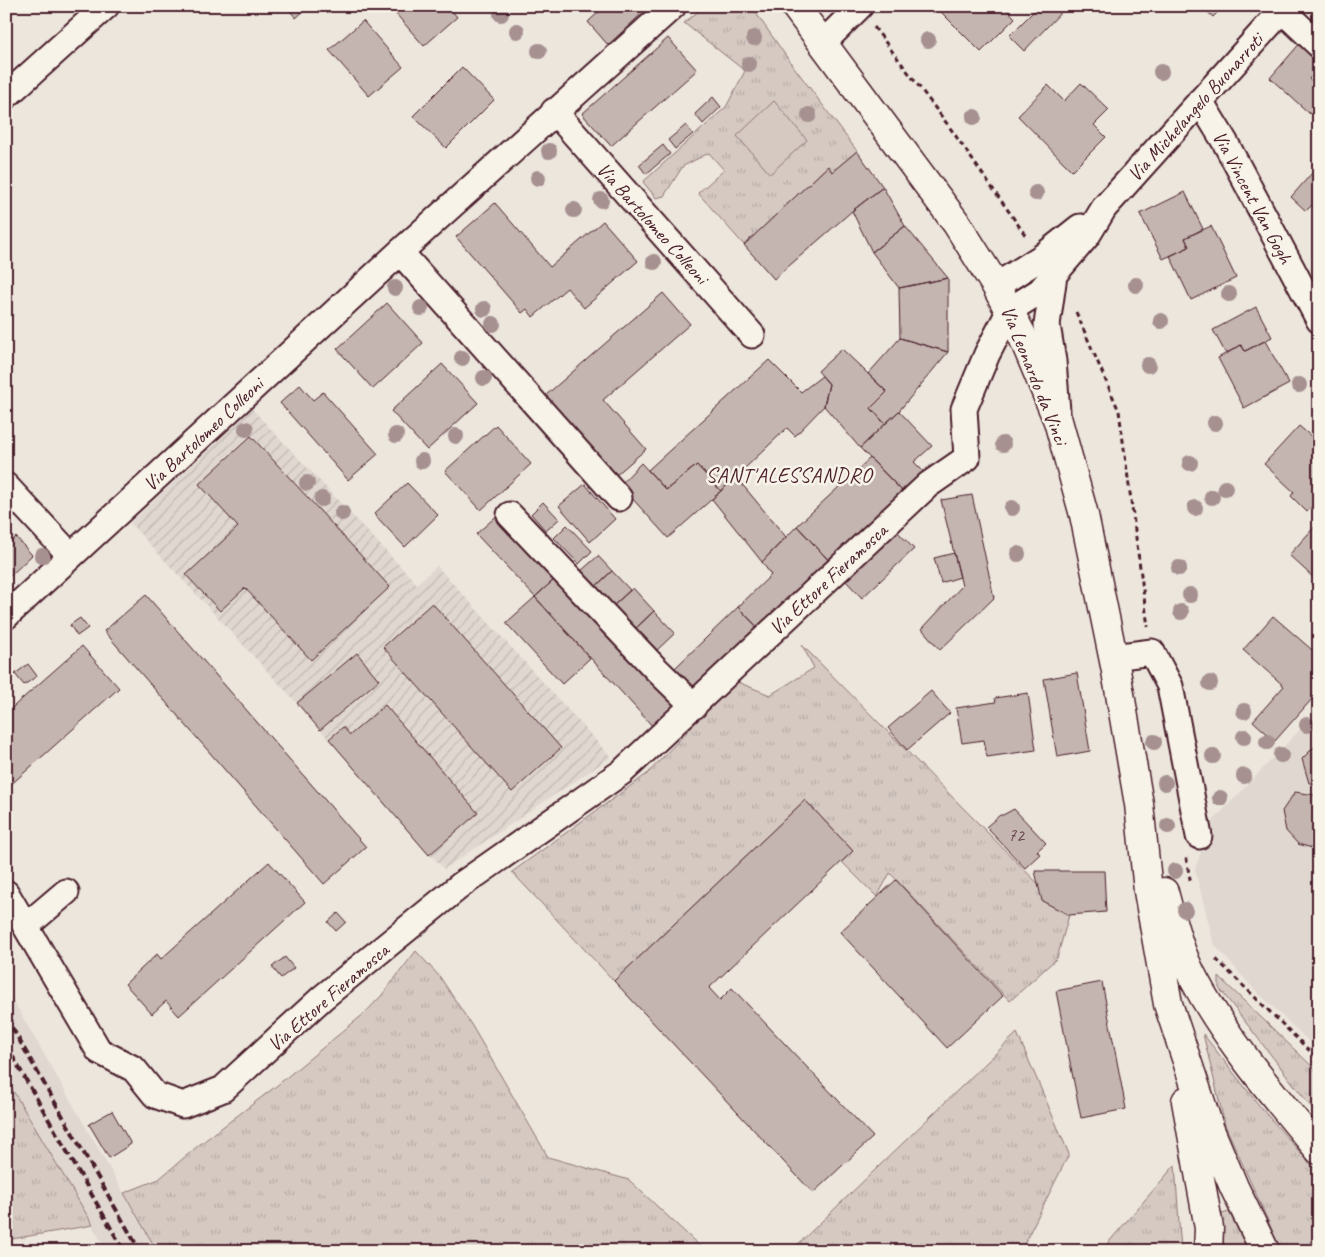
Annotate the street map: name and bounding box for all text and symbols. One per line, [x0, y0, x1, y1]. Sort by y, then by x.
street label: Via Michelangelo Buonarroti [1122, 26, 1270, 187]
street label: Via Vincent Van Gogh [1207, 126, 1299, 270]
street label: Via Bartolomeo Colleoni [591, 157, 715, 291]
street label: Via Leonardo da Vinci [995, 302, 1075, 450]
street label: Via Bartolomeo Colleoni [138, 371, 270, 496]
district label: SANT'ALESSANDRO [706, 462, 874, 488]
street label: Via Ettore Fieramosca [764, 517, 894, 640]
house number: 72 [1008, 824, 1026, 846]
street label: Via Ettore Fieramosca [263, 937, 395, 1057]

